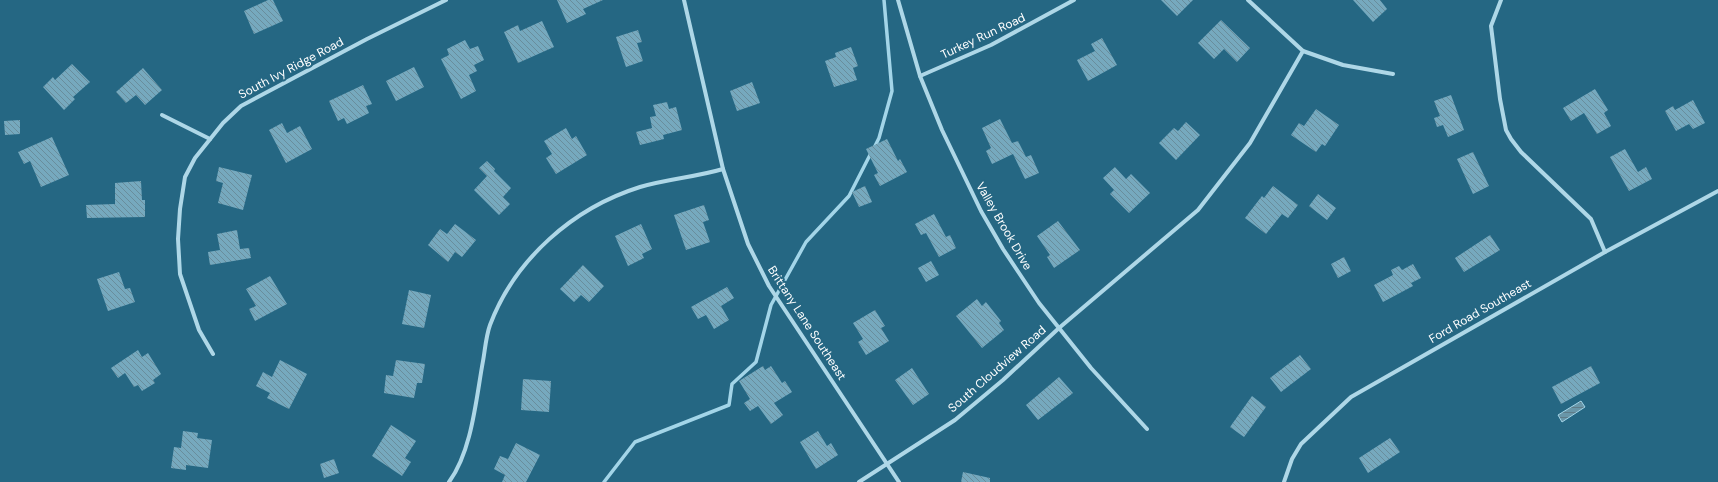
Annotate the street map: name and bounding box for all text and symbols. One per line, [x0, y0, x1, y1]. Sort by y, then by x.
street label: Turkey Run Road [938, 9, 1028, 63]
street label: South Ivy Ridge Road [236, 34, 346, 102]
street label: Valley Brook Drive [972, 179, 1036, 273]
street label: Brittany Lane Southeast [764, 263, 850, 383]
street label: Ford Road Southeast [1426, 275, 1534, 347]
street label: South Cloudview Road [945, 322, 1049, 416]

